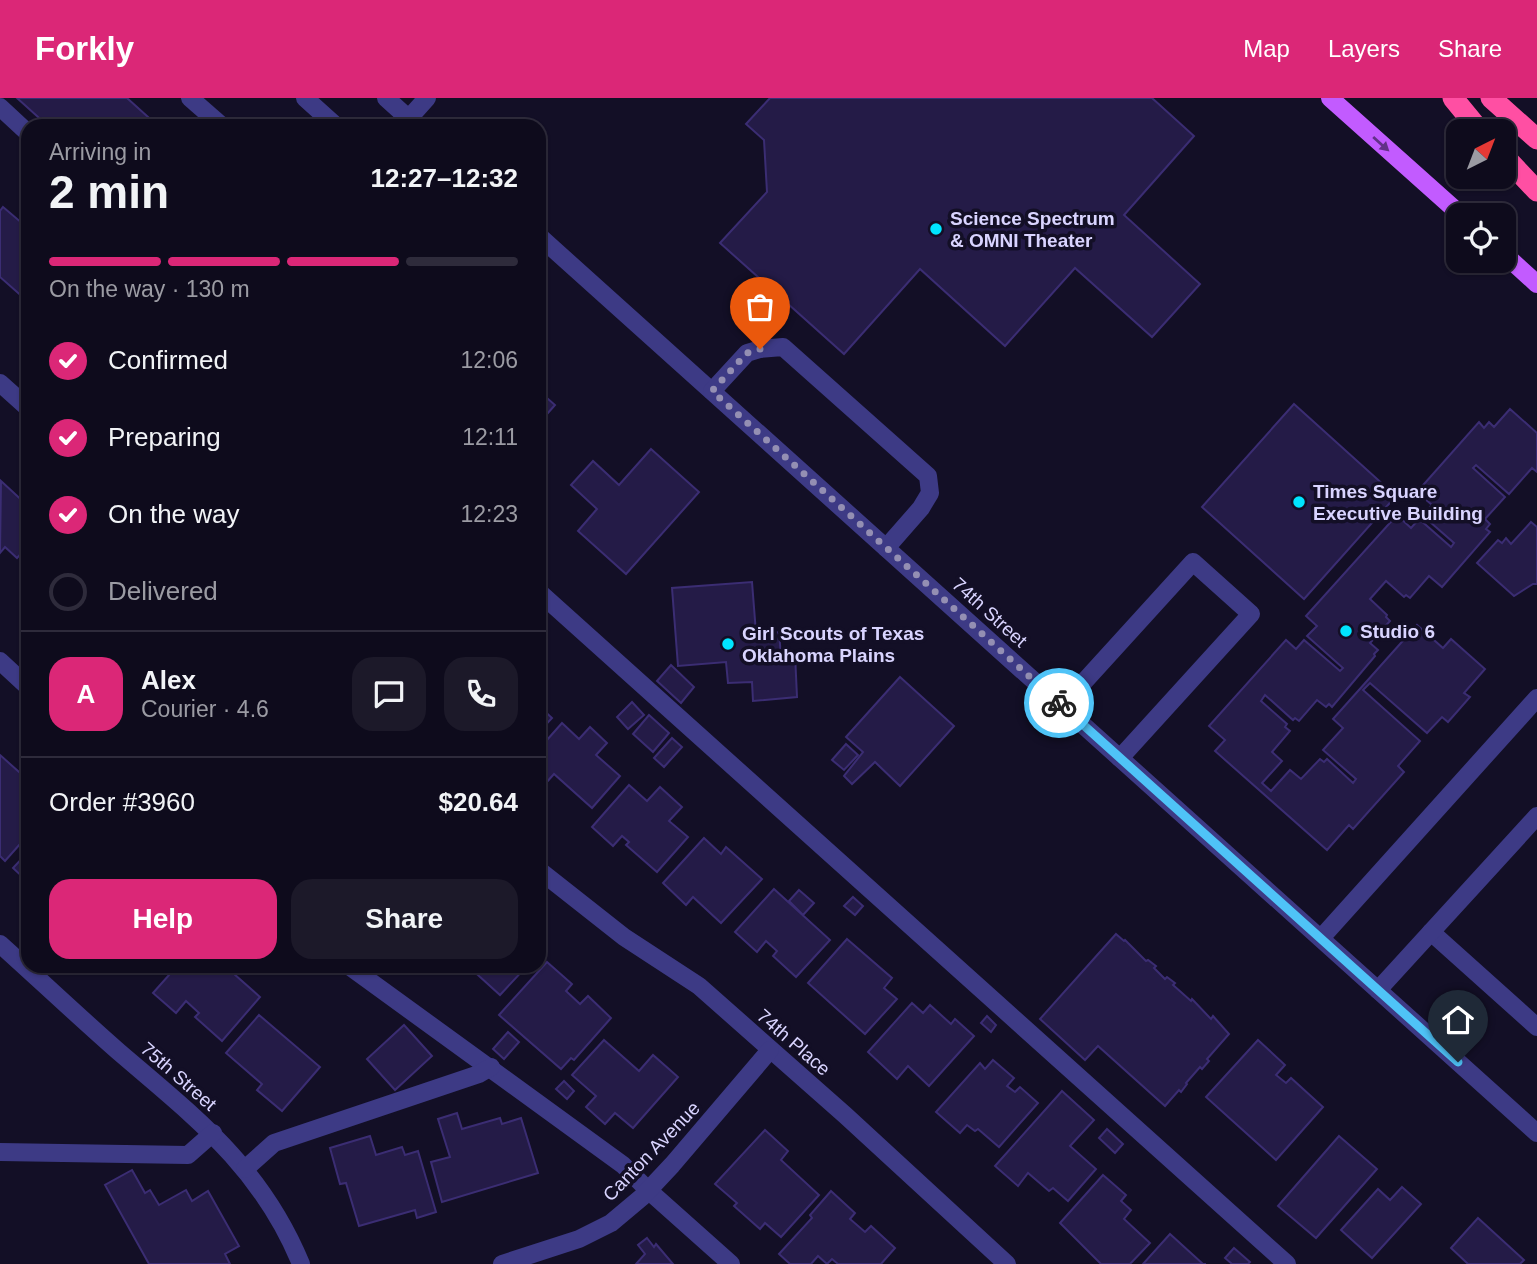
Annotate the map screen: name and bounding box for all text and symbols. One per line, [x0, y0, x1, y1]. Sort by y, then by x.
text: Forkly [35, 30, 134, 67]
text: Map [1243, 35, 1290, 62]
text: Layers [1328, 35, 1400, 62]
text: Share [1438, 35, 1502, 62]
north arrow [1446, 119, 1516, 189]
map controls [1446, 119, 1516, 273]
one-way arrow [1372, 135, 1389, 151]
text: Arriving in [49, 139, 151, 165]
text: 12:27–12:32 [371, 163, 518, 193]
text: 2 min [49, 166, 169, 218]
button: locate [1446, 203, 1516, 273]
place label: Science Spectrum & OMNI Theater [950, 208, 1115, 251]
marker: Science Spectrum & OMNI Theater [928, 221, 944, 237]
text: On the way · 130 m [49, 276, 250, 302]
pin [730, 277, 790, 349]
icon: bag [741, 288, 779, 326]
icon: check [49, 342, 87, 380]
text: Confirmed [108, 345, 228, 375]
text: 12:06 [460, 347, 518, 373]
icon: check [49, 419, 87, 457]
text: Preparing [108, 422, 221, 452]
text: 12:11 [462, 424, 518, 450]
place label: Times Square Executive Building [1313, 481, 1483, 524]
marker: Times Square Executive Building [1291, 494, 1307, 510]
icon: check [49, 496, 87, 534]
text: On the way [108, 499, 240, 529]
text: 12:23 [460, 501, 518, 527]
street label: 74th Street [948, 573, 1032, 652]
text: Delivered [108, 576, 218, 606]
place label: Studio 6 [1360, 621, 1435, 642]
place label: Girl Scouts of Texas Oklahoma Plains [742, 623, 924, 666]
marker: Studio 6 [1338, 623, 1354, 639]
marker: Girl Scouts of Texas Oklahoma Plains [720, 636, 736, 652]
button: chat [352, 657, 426, 731]
button: phone [444, 657, 518, 731]
text: Alex [141, 665, 196, 695]
courier [1024, 668, 1094, 738]
text: A [77, 679, 95, 709]
icon: bike [1040, 684, 1078, 722]
text: Courier · 4.6 [141, 696, 269, 722]
text: Order #3960 [49, 787, 195, 817]
text: $20.64 [438, 787, 518, 817]
button: Help [49, 879, 277, 959]
button: Share [291, 879, 518, 959]
pin [1428, 990, 1488, 1062]
icon: home [1439, 1001, 1477, 1039]
street label: 74th Place [753, 1005, 834, 1080]
street label: 75th Street [137, 1038, 221, 1115]
street label: Canton Avenue [599, 1097, 704, 1205]

